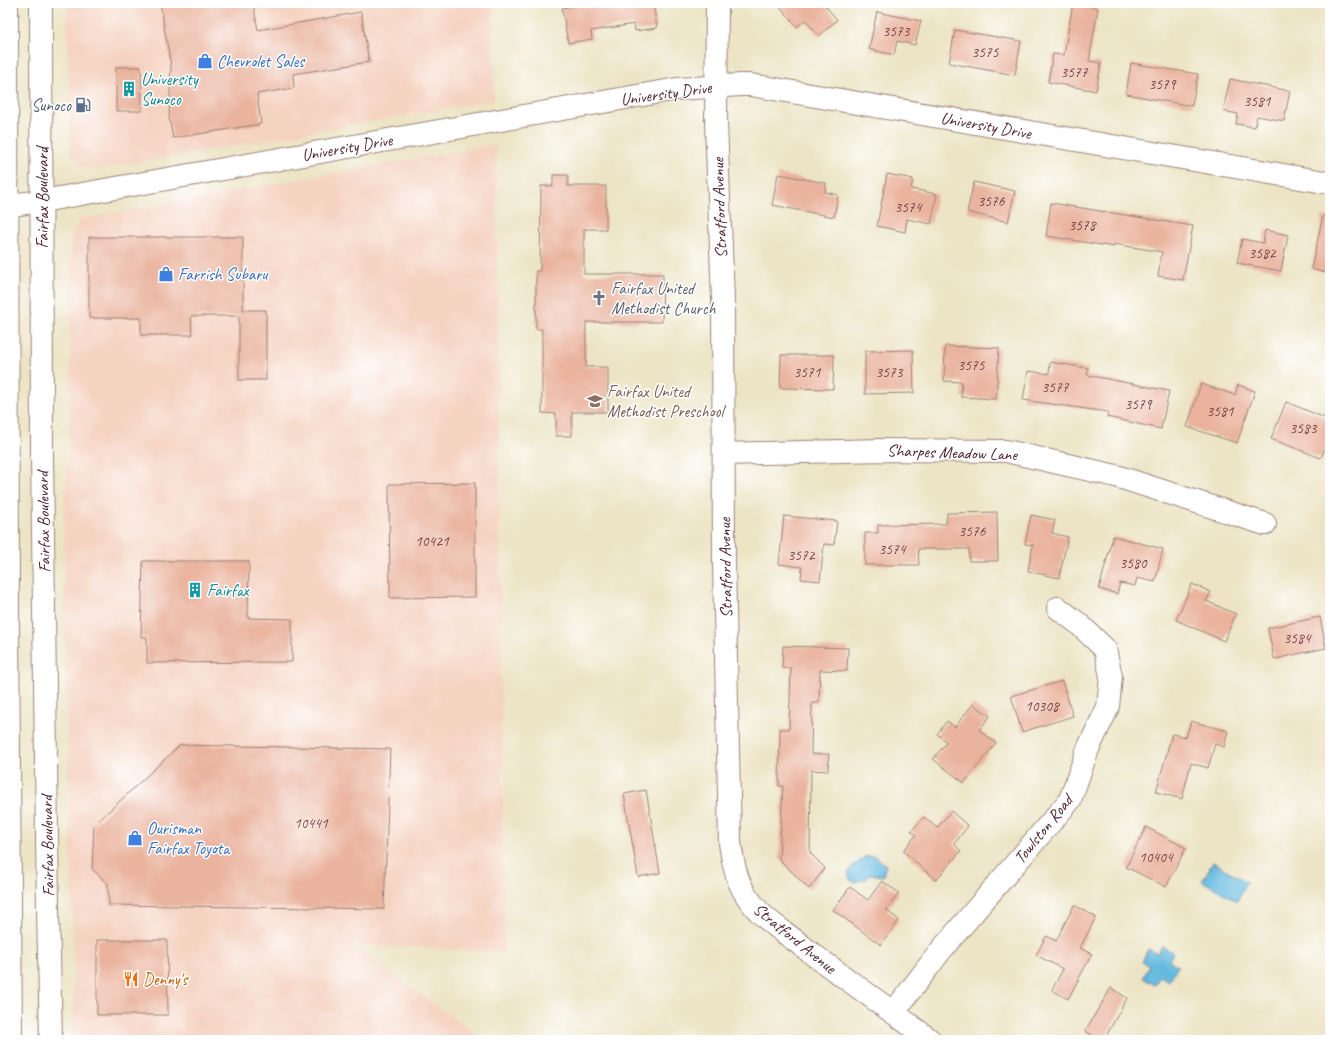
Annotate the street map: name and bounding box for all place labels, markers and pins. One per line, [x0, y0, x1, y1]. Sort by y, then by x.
place label: Chevrolet Sales [217, 51, 306, 72]
shop icon: Chevrolet Sales [196, 52, 214, 70]
place label: University Sunoco [141, 69, 199, 110]
building icon: University Sunoco [120, 80, 138, 98]
place label: Sunoco [31, 95, 72, 116]
fuel station icon: Sunoco [74, 96, 92, 114]
place label: Farrish Subaru [178, 264, 269, 285]
shop icon: Farrish Subaru [157, 265, 175, 283]
place label: Fairfax United Methodist Church [611, 278, 716, 319]
church icon: Fairfax United Methodist Church [590, 289, 608, 307]
place label: Fairfax United Methodist Preschool [607, 381, 727, 422]
school or university icon: Fairfax United Methodist Preschool [586, 392, 604, 410]
place label: Fairfax [207, 580, 250, 601]
building icon: Fairfax [186, 581, 204, 599]
place label: Ourisman Fairfax Toyota [147, 818, 231, 859]
shop icon: Ourisman Fairfax Toyota [126, 829, 144, 847]
place label: Denny's [143, 969, 190, 990]
restaurant icon: Denny's [122, 970, 140, 988]

